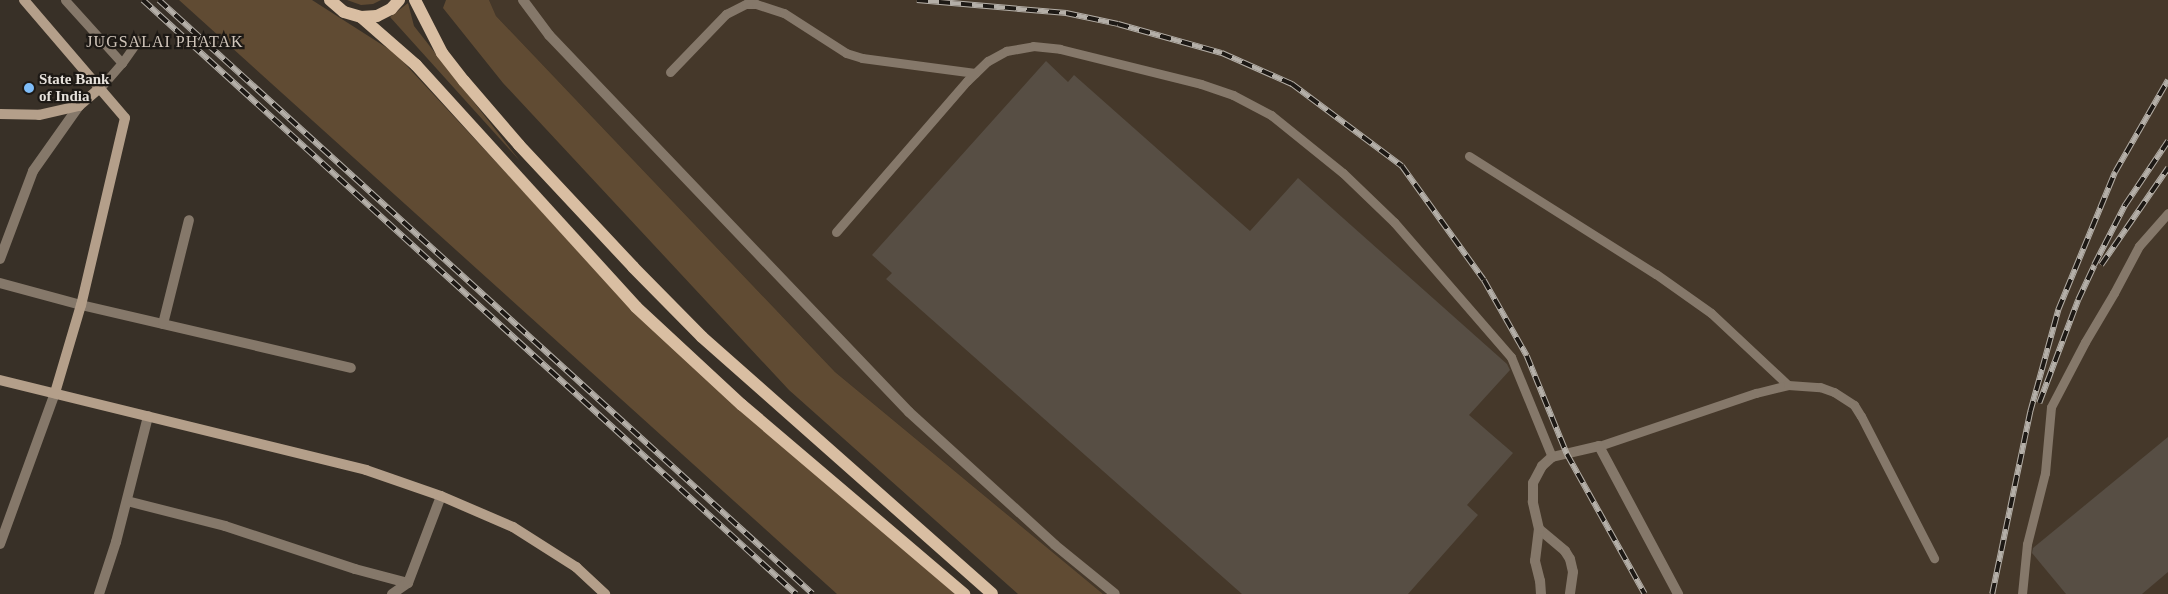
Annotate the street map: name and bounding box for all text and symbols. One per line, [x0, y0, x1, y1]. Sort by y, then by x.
district label: JUGSALAI PHATAK [84, 32, 246, 52]
place label: State Bank of India [39, 70, 109, 105]
marker: State Bank of India [23, 82, 35, 94]

